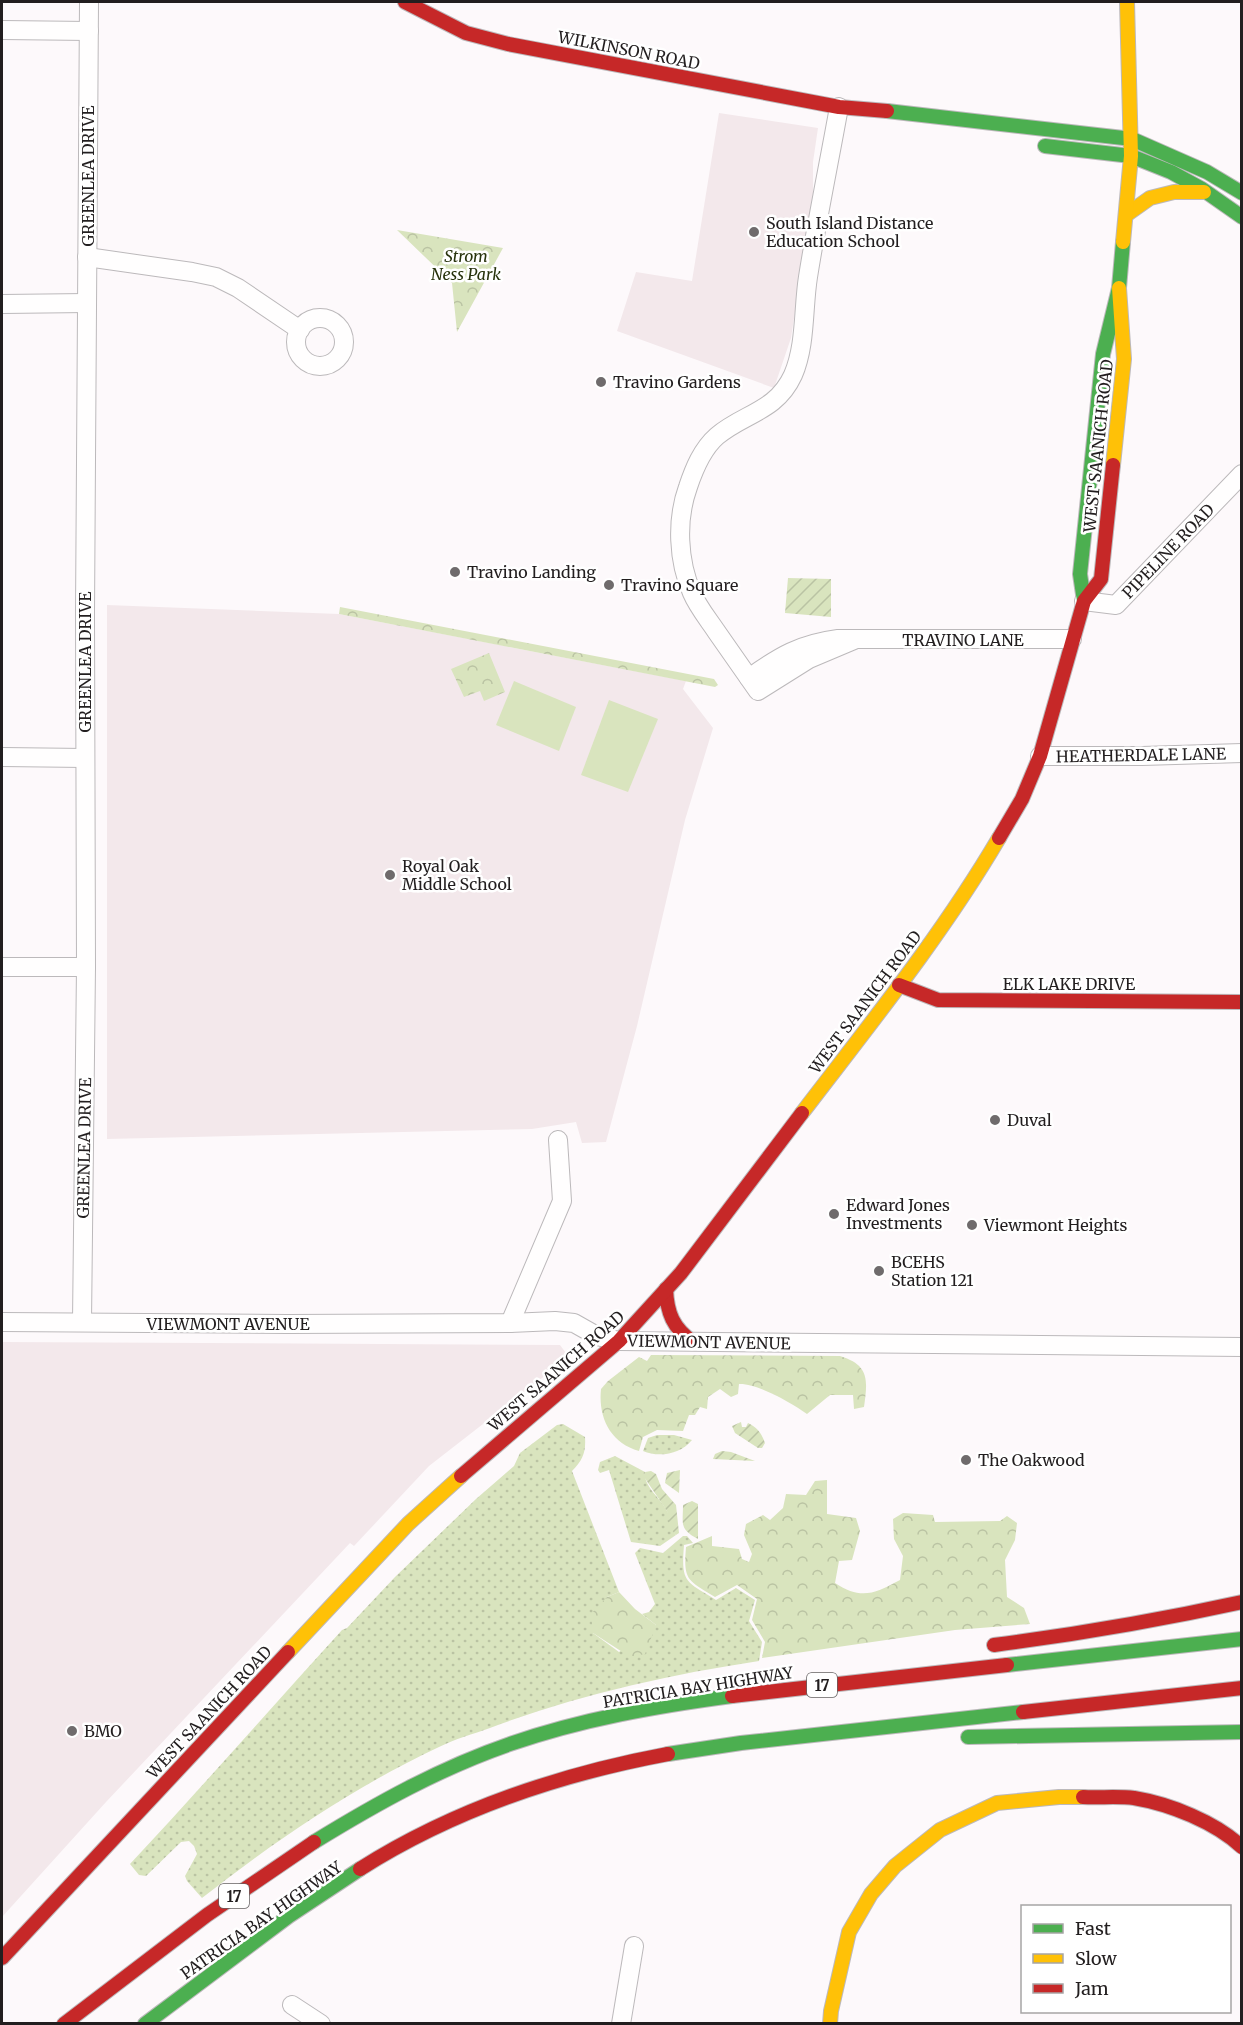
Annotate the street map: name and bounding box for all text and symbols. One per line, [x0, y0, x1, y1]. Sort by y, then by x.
street label: WILKINSON ROAD [555, 26, 702, 74]
street label: GREENLEA DRIVE [78, 105, 98, 246]
place label: South Island Distance Education School [766, 213, 933, 251]
marker: South Island Distance Education School [747, 225, 761, 239]
park label: Strom Ness Park [431, 246, 501, 284]
street label: WEST SAANICH ROAD [1079, 358, 1117, 535]
place label: Travino Gardens [613, 372, 741, 392]
marker: Travino Gardens [594, 375, 608, 389]
street label: PIPELINE ROAD [1118, 500, 1218, 602]
place label: Travino Landing [467, 562, 596, 582]
marker: Travino Landing [448, 565, 462, 579]
place label: Travino Square [621, 575, 738, 595]
marker: Travino Square [602, 578, 616, 592]
street label: GREENLEA DRIVE [75, 591, 95, 732]
street label: TRAVINO LANE [902, 630, 1025, 650]
street label: HEATHERDALE LANE [1056, 744, 1227, 766]
place label: Royal Oak Middle School [402, 856, 512, 894]
marker: Royal Oak Middle School [383, 868, 397, 882]
street label: WEST SAANICH ROAD [804, 927, 925, 1078]
street label: ELK LAKE DRIVE [1003, 974, 1136, 994]
street label: GREENLEA DRIVE [73, 1076, 95, 1219]
place label: Duval [1007, 1110, 1052, 1130]
marker: Duval [988, 1113, 1002, 1127]
place label: Edward Jones Investments [846, 1195, 950, 1233]
marker: Edward Jones Investments [827, 1207, 841, 1221]
place label: Viewmont Heights [983, 1215, 1128, 1235]
marker: Viewmont Heights [965, 1218, 979, 1232]
place label: BCEHS Station 121 [891, 1252, 974, 1290]
marker: BCEHS Station 121 [872, 1264, 886, 1278]
street label: WEST SAANICH ROAD [483, 1306, 628, 1436]
street label: VIEWMONT AVENUE [145, 1314, 310, 1334]
street label: VIEWMONT AVENUE [626, 1331, 792, 1353]
place label: The Oakwood [978, 1450, 1085, 1470]
marker: The Oakwood [959, 1453, 973, 1467]
street label: WEST SAANICH ROAD [142, 1642, 276, 1783]
street label: PATRICIA BAY HIGHWAY [602, 1662, 795, 1712]
road number: 17 [807, 1673, 837, 1697]
place label: BMO [84, 1721, 122, 1741]
marker: BMO [65, 1724, 79, 1738]
street label: PATRICIA BAY HIGHWAY [177, 1856, 346, 1983]
road number: 17 [219, 1884, 249, 1908]
legend [1021, 1905, 1231, 2013]
text: Fast [1075, 1917, 1111, 1940]
text: Slow [1075, 1947, 1118, 1970]
text: Jam [1074, 1977, 1109, 2000]

